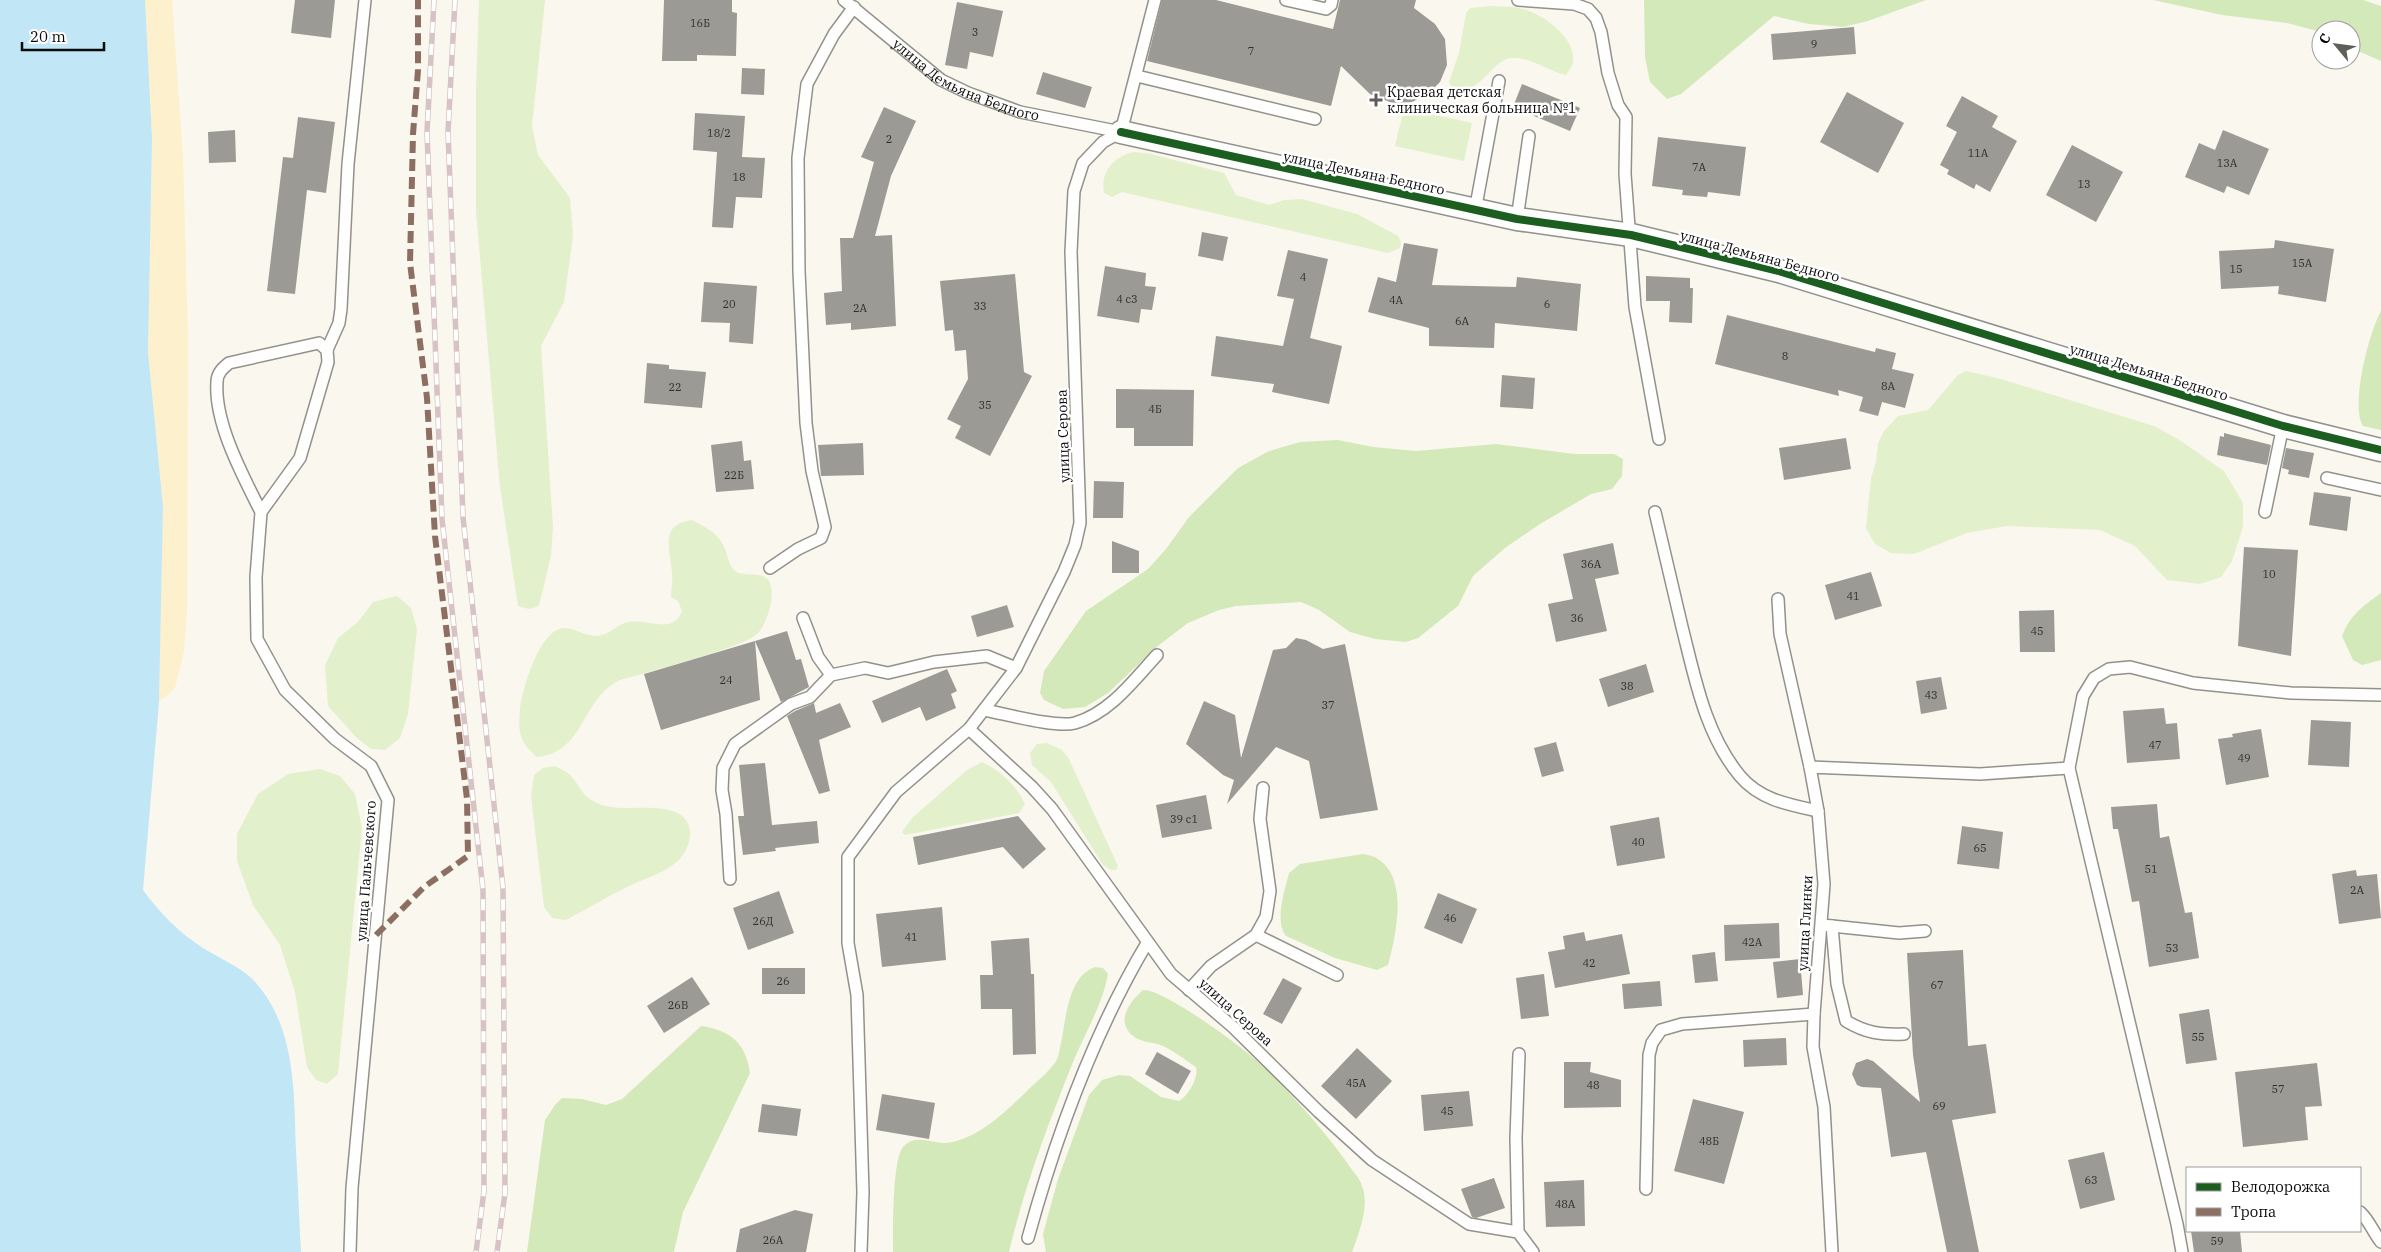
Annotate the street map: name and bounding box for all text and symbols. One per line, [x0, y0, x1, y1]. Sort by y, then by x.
house number: 16Б [690, 16, 710, 30]
scale bar [22, 20, 105, 52]
north arrow [2311, 20, 2361, 70]
house number: 3 [972, 25, 978, 39]
text: 20 m [30, 27, 66, 46]
text: С [2315, 30, 2335, 47]
street label: улица Демьяна Бедного [889, 35, 1041, 125]
house number: 9 [1811, 37, 1817, 51]
house number: 7 [1248, 44, 1254, 58]
place label: Краевая детская клиническая больница №1 [1387, 83, 1577, 117]
marker: Краевая детская клиническая больница №1 [1369, 93, 1383, 107]
house number: 18/2 [707, 126, 731, 140]
house number: 2 [886, 132, 892, 146]
house number: 11А [1968, 146, 1989, 160]
street label: улица Демьяна Бедного [1282, 147, 1446, 199]
house number: 13А [2217, 156, 2238, 170]
house number: 7А [1692, 160, 1707, 174]
house number: 18 [732, 170, 746, 184]
house number: 13 [2077, 177, 2091, 191]
street label: улица Демьяна Бедного [1678, 226, 1842, 286]
house number: 15А [2292, 256, 2313, 270]
house number: 15 [2229, 262, 2243, 276]
house number: 4 [1300, 270, 1307, 284]
house number: 4 с3 [1116, 292, 1138, 306]
house number: 4А [1389, 293, 1404, 307]
house number: 20 [722, 297, 736, 311]
house number: 6 [1544, 297, 1550, 311]
house number: 33 [973, 299, 987, 313]
house number: 2А [853, 301, 868, 315]
house number: 6А [1455, 314, 1470, 328]
street label: улица Демьяна Бедного [2068, 339, 2230, 405]
house number: 8 [1782, 349, 1788, 363]
house number: 8А [1881, 379, 1896, 393]
house number: 22 [668, 380, 682, 394]
street label: улица Серова [1052, 389, 1074, 483]
house number: 35 [978, 398, 992, 412]
house number: 4Б [1148, 402, 1162, 416]
house number: 22Б [724, 468, 744, 482]
house number: 36А [1581, 557, 1602, 571]
house number: 10 [2262, 567, 2276, 581]
house number: 41 [1846, 589, 1860, 603]
house number: 36 [1570, 611, 1584, 625]
house number: 45 [2030, 624, 2044, 638]
house number: 24 [719, 673, 733, 687]
house number: 38 [1620, 679, 1634, 693]
house number: 43 [1924, 688, 1938, 702]
house number: 37 [1321, 698, 1335, 712]
house number: 47 [2148, 738, 2162, 752]
house number: 49 [2237, 751, 2251, 765]
street label: улица Пальчевского [352, 800, 380, 942]
house number: 39 с1 [1170, 812, 1198, 826]
house number: 40 [1631, 835, 1645, 849]
house number: 65 [1973, 841, 1987, 855]
house number: 51 [2144, 862, 2158, 876]
street label: улица Глинки [1794, 875, 1816, 971]
house number: 2А [2350, 883, 2365, 897]
house number: 46 [1443, 911, 1457, 925]
house number: 26Д [753, 914, 774, 928]
house number: 41 [904, 930, 918, 944]
house number: 42А [1742, 935, 1763, 949]
house number: 53 [2165, 941, 2179, 955]
house number: 42 [1582, 956, 1596, 970]
house number: 26 [776, 974, 790, 988]
street label: улица Серова [1195, 974, 1277, 1050]
house number: 67 [1930, 978, 1944, 992]
house number: 26В [668, 998, 688, 1012]
house number: 55 [2191, 1030, 2205, 1044]
house number: 45А [1346, 1076, 1367, 1090]
house number: 48 [1586, 1078, 1600, 1092]
house number: 57 [2271, 1082, 2285, 1096]
house number: 69 [1932, 1099, 1946, 1113]
house number: 45 [1440, 1104, 1454, 1118]
house number: 48Б [1699, 1134, 1719, 1148]
legend [2186, 1167, 2361, 1232]
house number: 63 [2084, 1173, 2098, 1187]
text: Велодорожка [2231, 1177, 2330, 1196]
house number: 48А [1555, 1197, 1576, 1211]
text: Тропа [2231, 1202, 2276, 1221]
house number: 26А [763, 1233, 784, 1247]
house number: 59 [2210, 1234, 2224, 1248]

